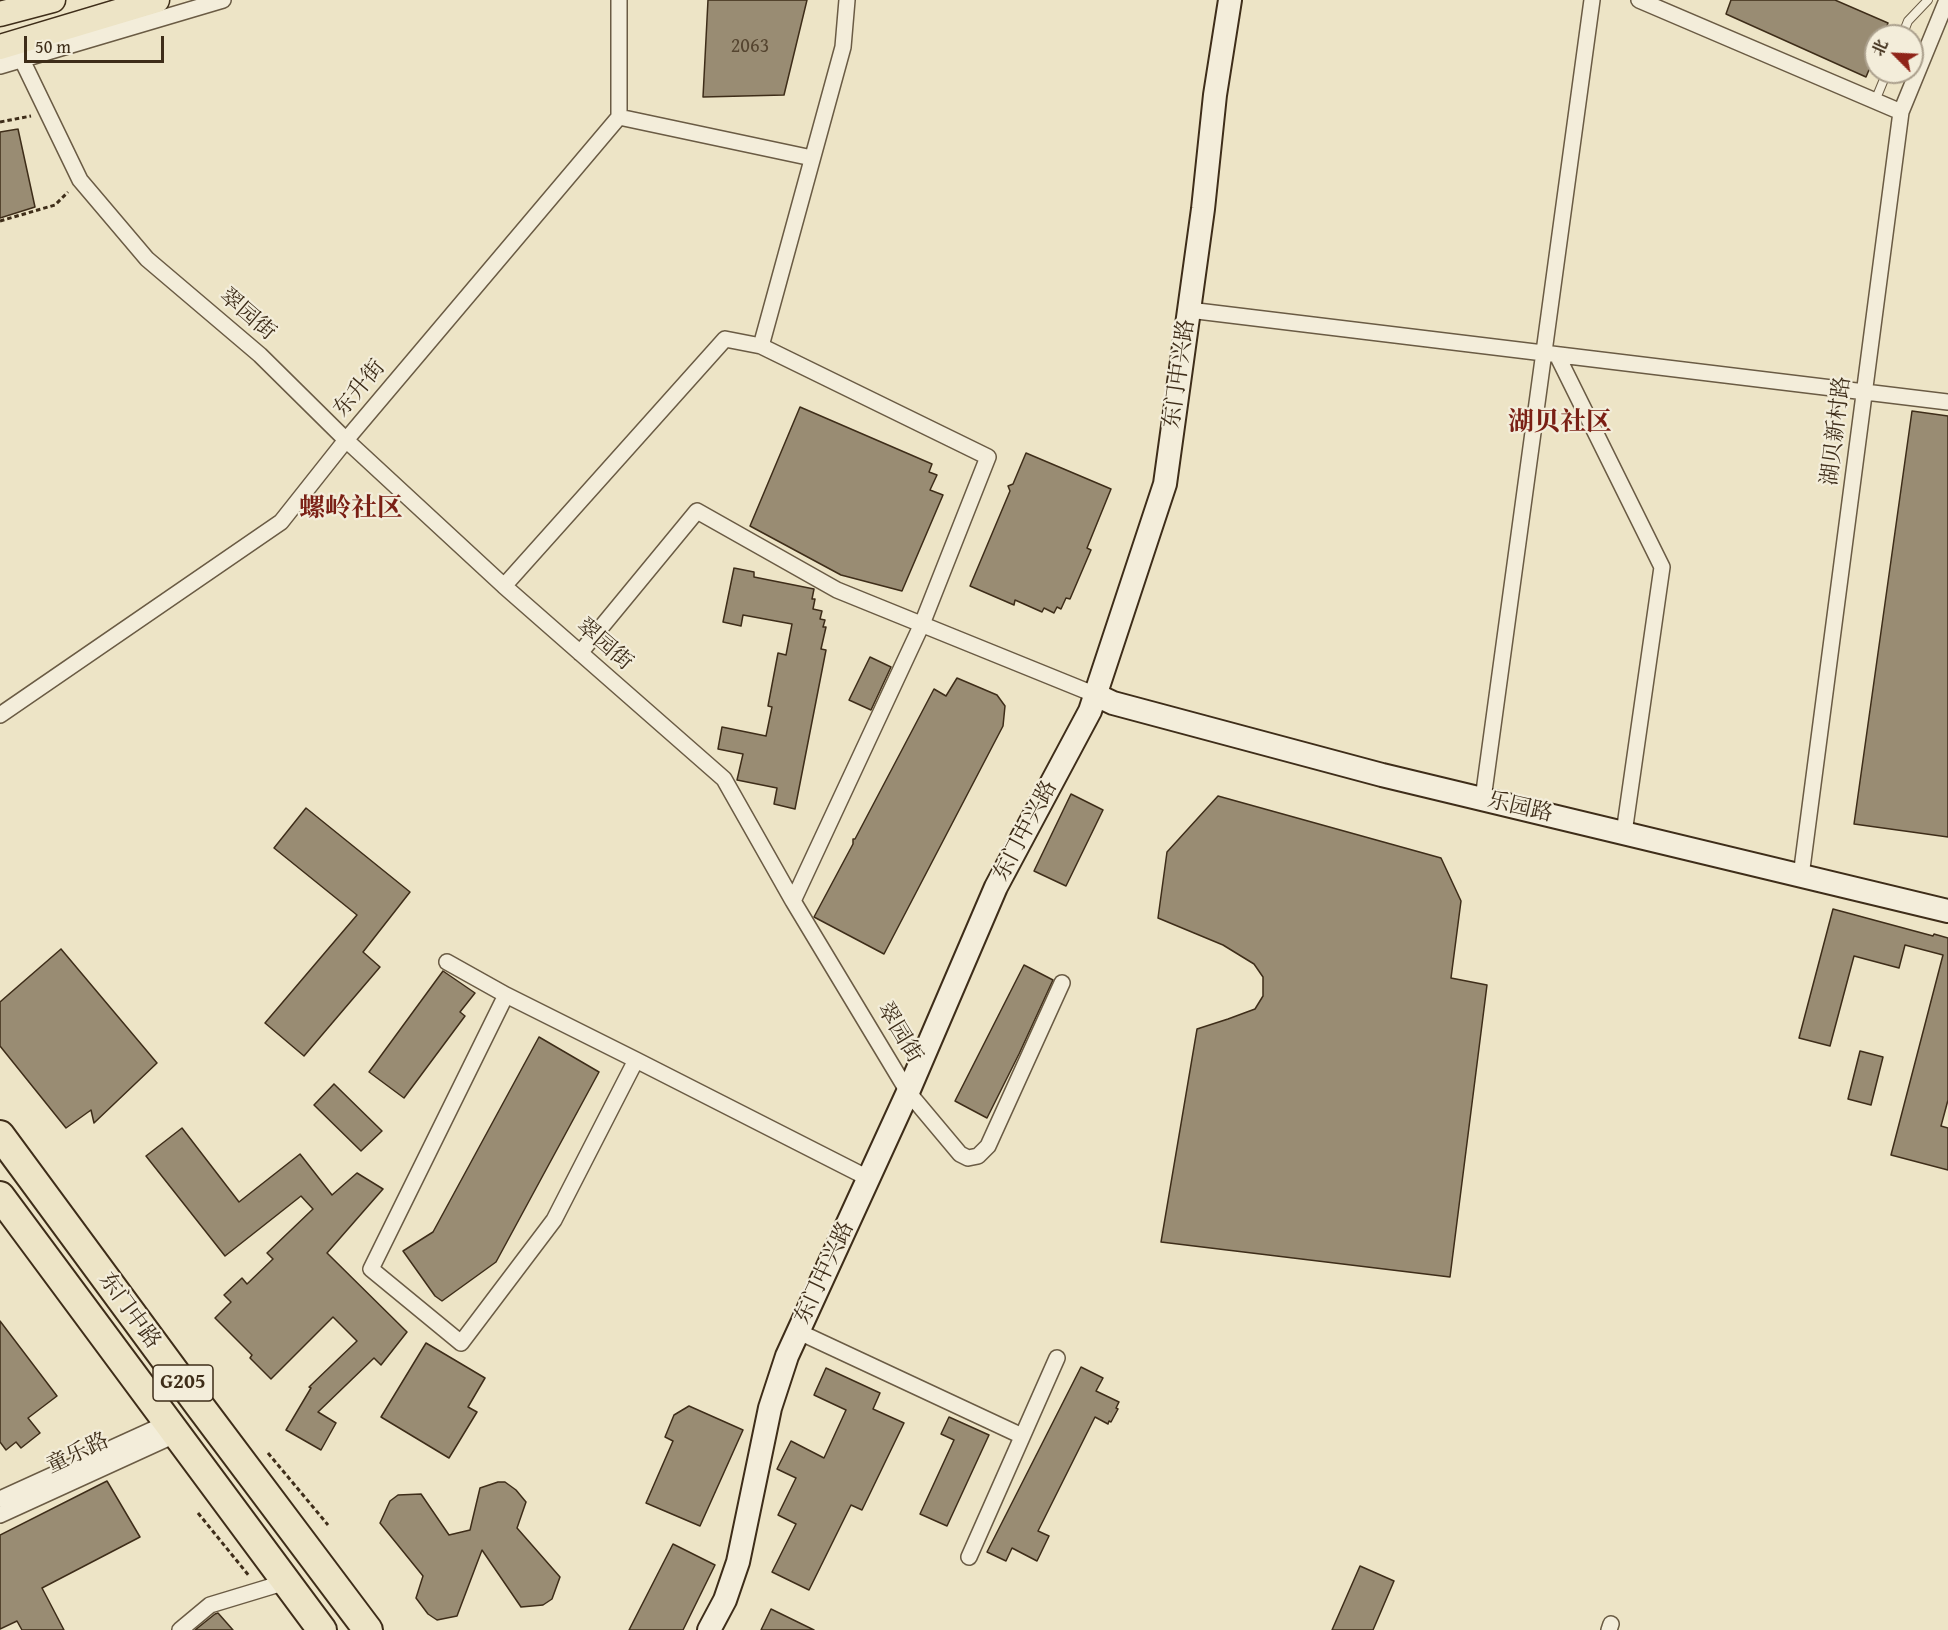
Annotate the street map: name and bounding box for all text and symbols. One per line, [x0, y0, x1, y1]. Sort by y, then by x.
scale bar [27, 24, 166, 62]
north arrow [1864, 24, 1924, 84]
text: 50 m [35, 33, 71, 60]
house number: 2063 [731, 35, 769, 59]
text: 北 [1865, 35, 1894, 60]
street label: 翠园街 [213, 283, 281, 347]
street label: 东门中兴路 [1159, 318, 1201, 430]
street label: 东升街 [329, 355, 391, 423]
street label: 湖贝新村路 [1817, 375, 1857, 487]
district label: 湖贝社区 [1508, 407, 1612, 439]
district label: 螺岭社区 [299, 493, 403, 525]
street label: 翠园街 [570, 613, 638, 677]
street label: 东门中兴路 [989, 776, 1063, 886]
street label: 乐园路 [1485, 788, 1555, 828]
street label: 翠园街 [871, 998, 927, 1068]
street label: 东门中兴路 [790, 1218, 860, 1328]
street label: 东门中路 [92, 1268, 166, 1354]
road number: G205 [153, 1365, 213, 1401]
street label: 童乐路 [43, 1428, 113, 1480]

